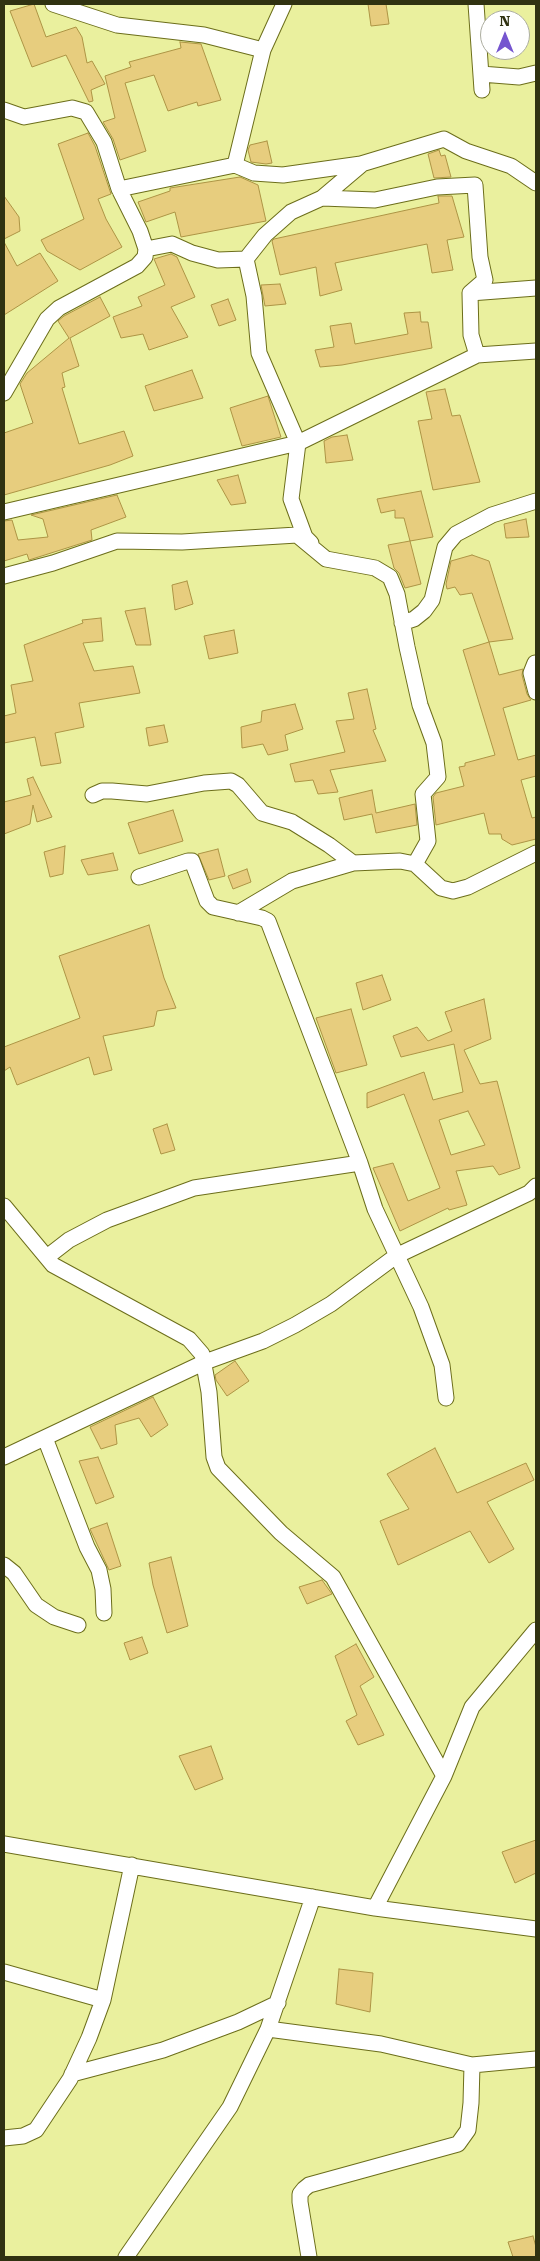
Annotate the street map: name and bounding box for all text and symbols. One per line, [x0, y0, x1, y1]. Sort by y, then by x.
north arrow [480, 10, 530, 60]
text: N [500, 13, 510, 29]

